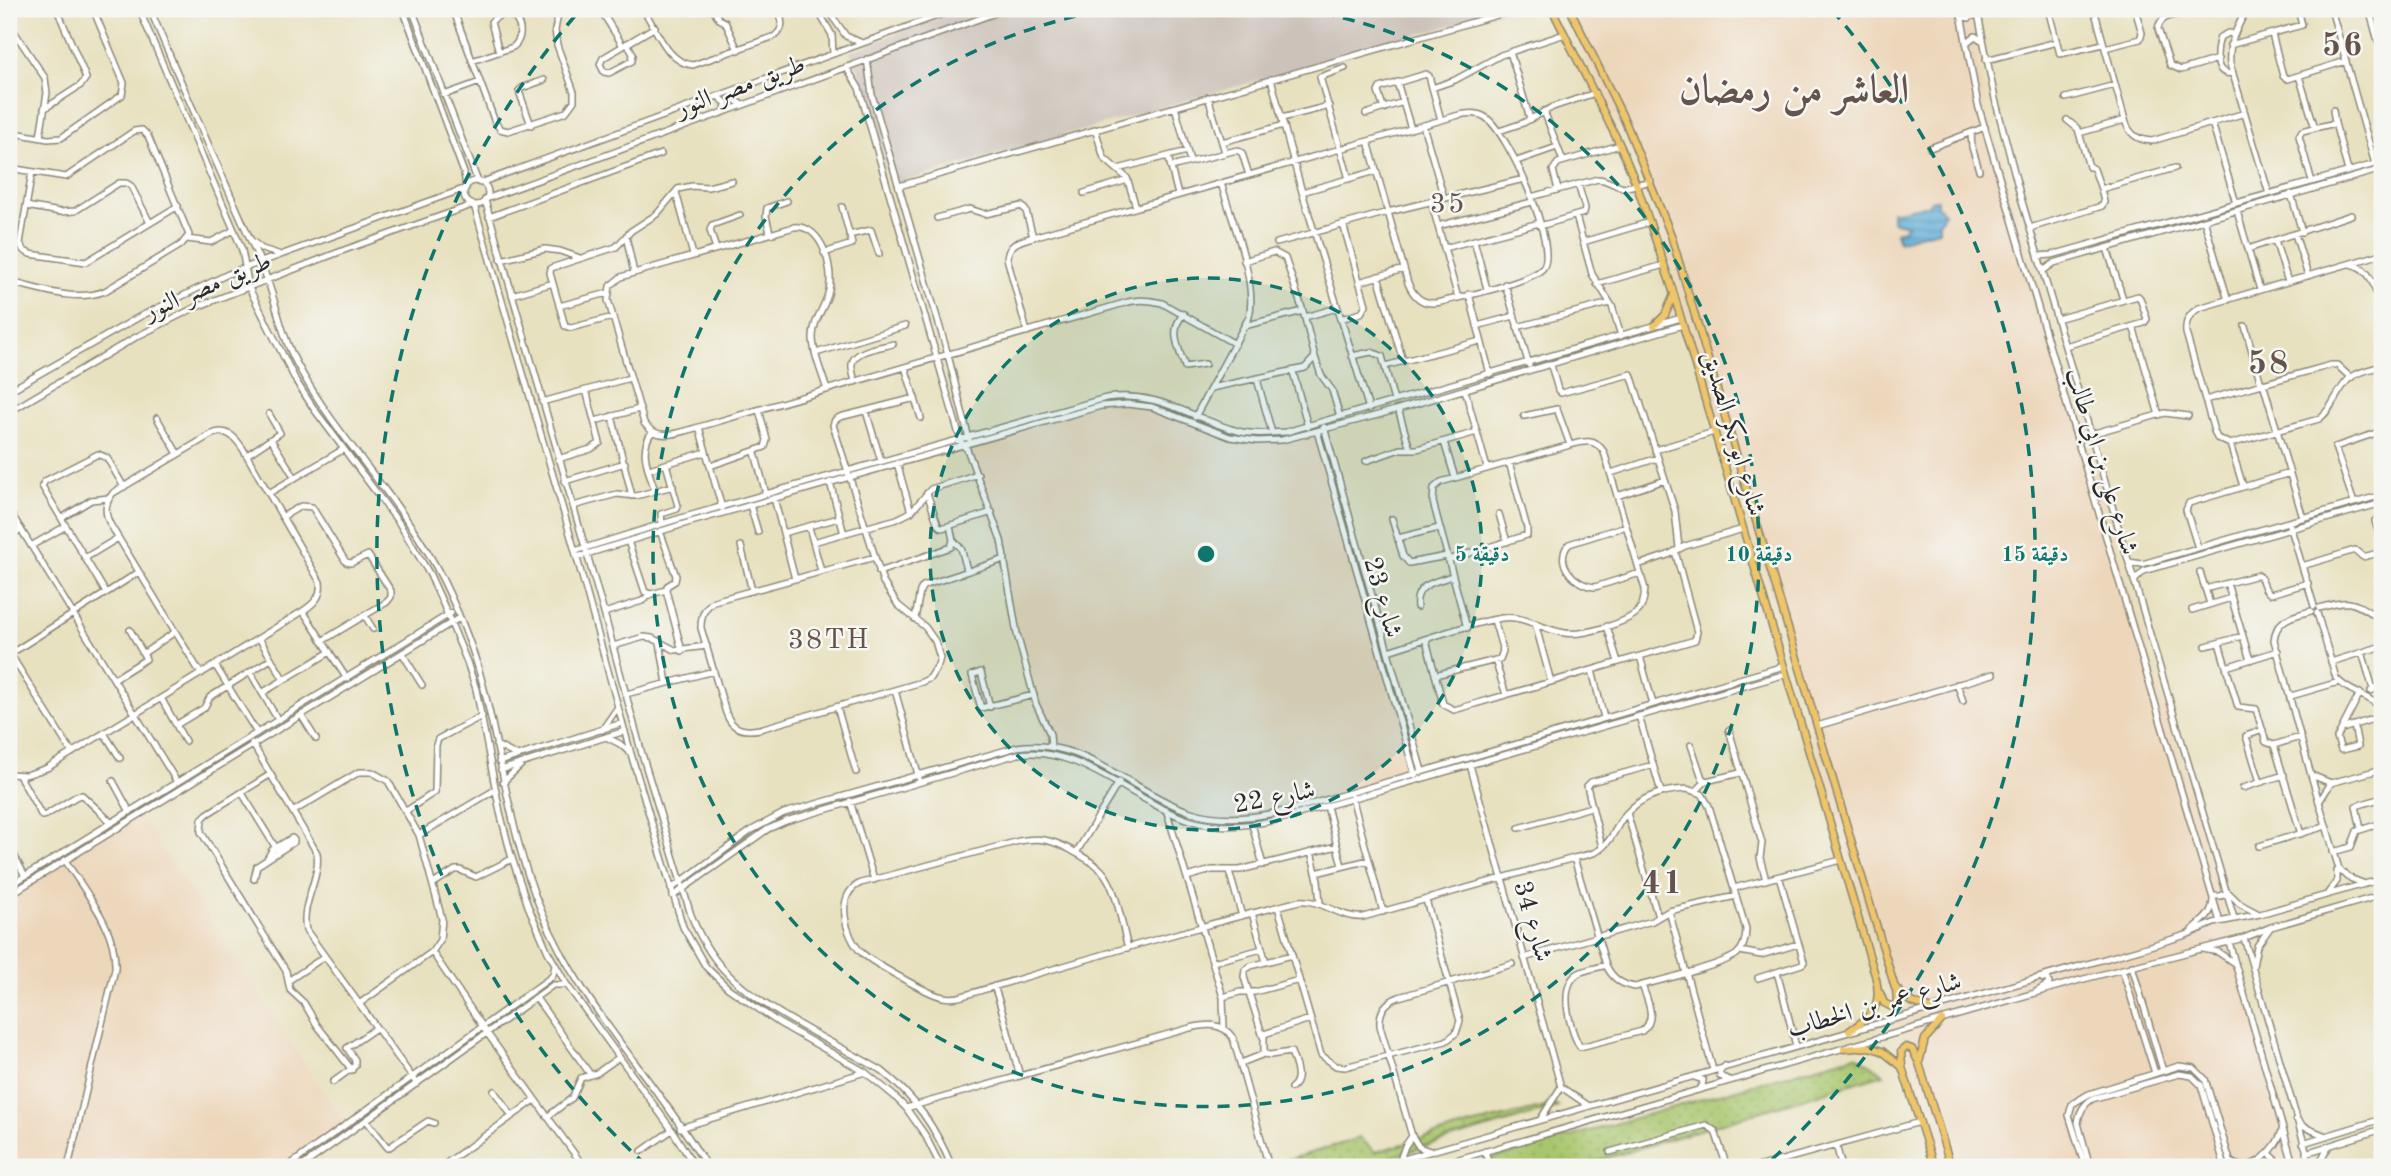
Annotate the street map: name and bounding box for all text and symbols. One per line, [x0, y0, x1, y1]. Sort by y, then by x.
district label: 56 [2322, 30, 2364, 63]
street label: طريق مصر النور [670, 51, 810, 125]
district label: العاشر من رمضان [1679, 71, 1909, 117]
district label: 35 [1430, 191, 1466, 219]
street label: طريق مصر النور [137, 248, 276, 328]
street label: شارع ابو بكر الصديق [1690, 348, 1770, 521]
district label: 58 [2248, 348, 2290, 381]
street label: شارع على بن ابى طالب [2054, 365, 2142, 560]
centre of rings [1194, 542, 1218, 566]
text: 5 دقيقة [1455, 545, 1509, 566]
text: 10 دقيقة [1726, 545, 1792, 566]
text: 15 دقيقة [2002, 545, 2068, 566]
street label: شارع 23 [1351, 554, 1406, 643]
district label: 38TH [788, 627, 870, 655]
street label: شارع 22 [1231, 777, 1319, 825]
district label: 41 [1642, 868, 1684, 901]
street label: شارع 34 [1501, 878, 1556, 967]
street label: شارع عمر بن الخطاب [1784, 969, 1967, 1050]

